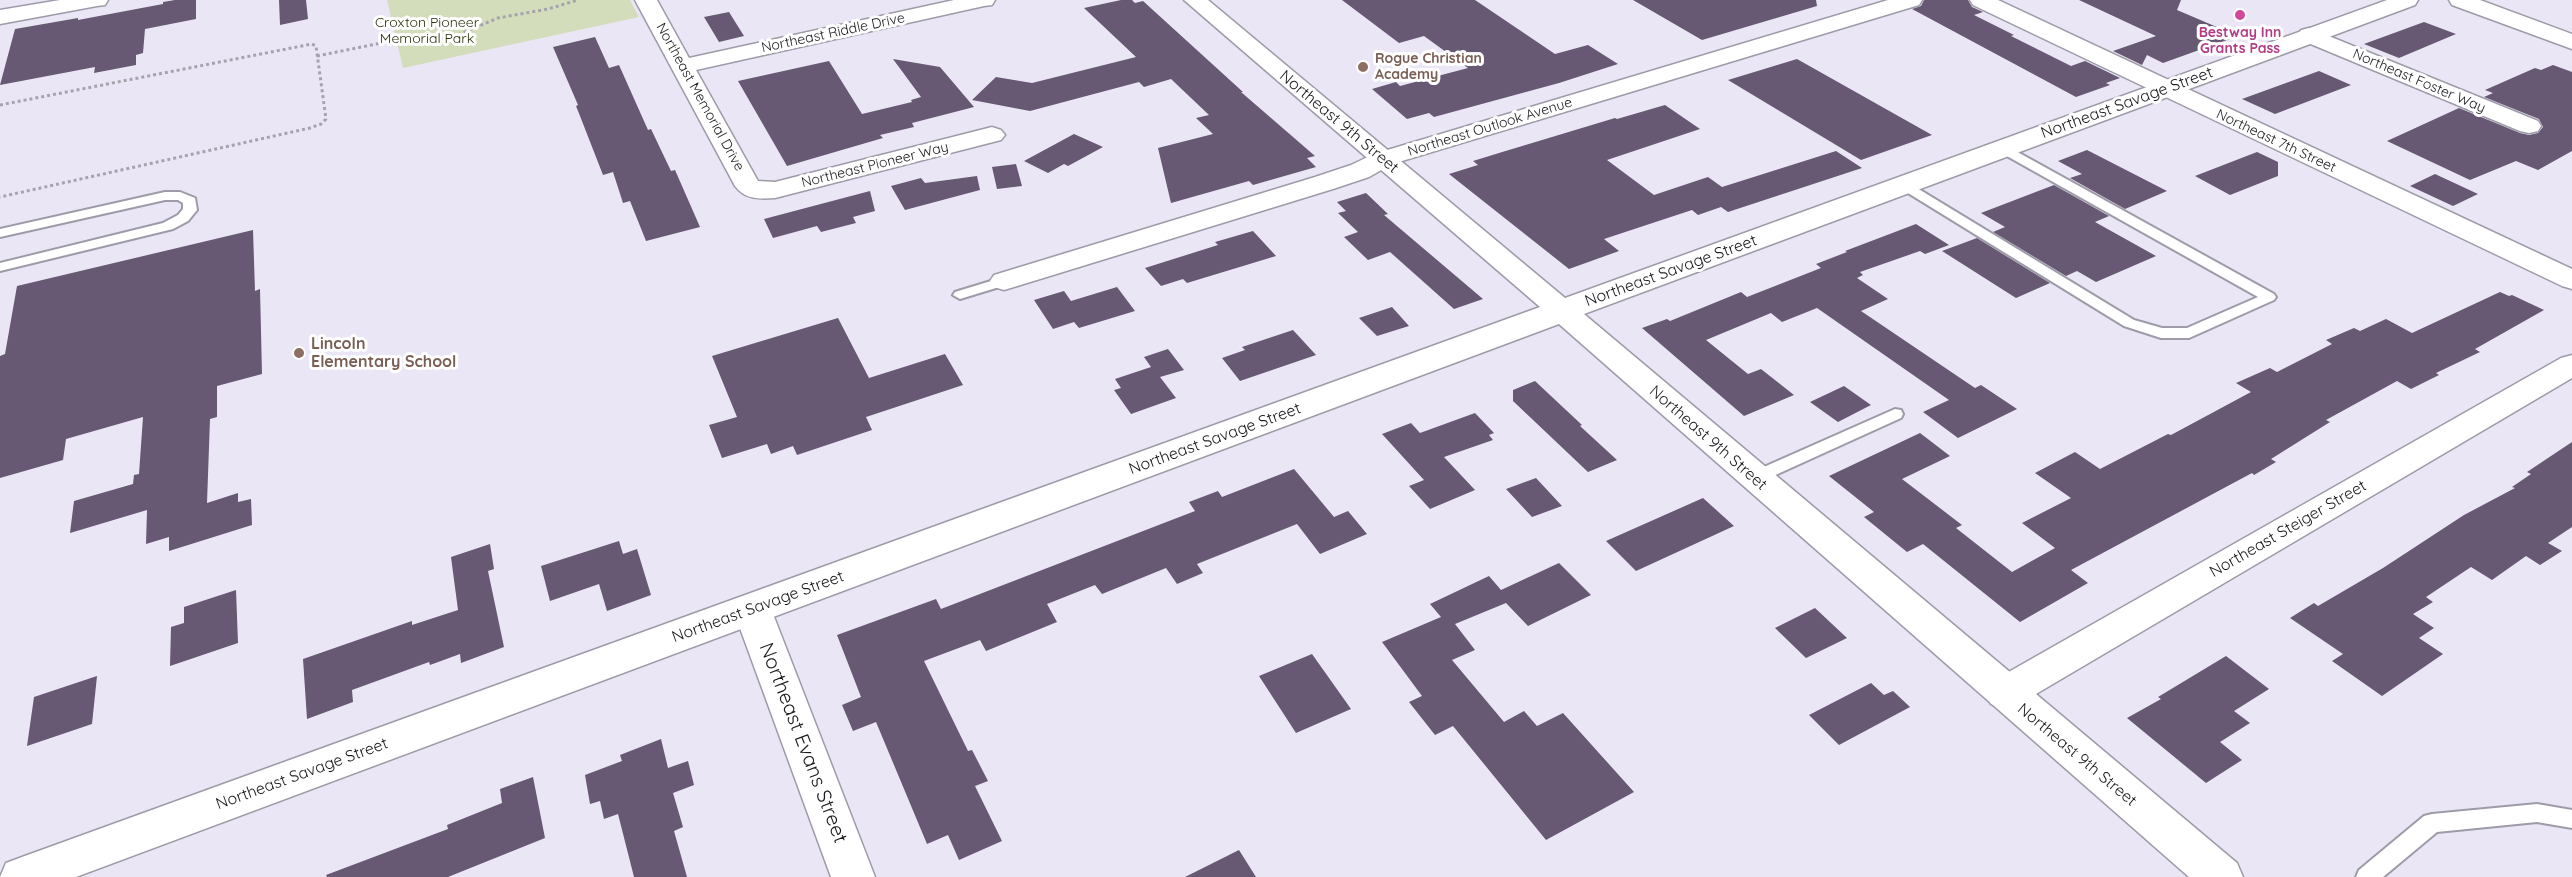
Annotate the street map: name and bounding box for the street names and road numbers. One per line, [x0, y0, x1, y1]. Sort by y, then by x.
street label: Northeast Riddle Drive [760, 10, 906, 56]
street label: Northeast Memorial Drive [652, 20, 748, 174]
street label: Northeast Foster Way [2350, 45, 2488, 117]
street label: Northeast Savage Street [2038, 63, 2216, 143]
street label: Northeast 9th Street [1276, 67, 1402, 177]
street label: Northeast Outlook Avenue [1406, 94, 1574, 160]
street label: Northeast 7th Street [2213, 106, 2339, 176]
street label: Northeast Pioneer Way [800, 139, 950, 191]
street label: Northeast Savage Street [1582, 231, 1760, 311]
street label: Northeast 9th Street [1645, 382, 1771, 494]
street label: Northeast Savage Street [1126, 399, 1304, 479]
street label: Northeast Steiger Street [2206, 476, 2370, 582]
street label: Northeast Savage Street [669, 567, 847, 647]
street label: Northeast Evans Street [754, 640, 852, 846]
street label: Northeast 9th Street [2014, 700, 2140, 810]
street label: Northeast Savage Street [213, 734, 391, 814]

